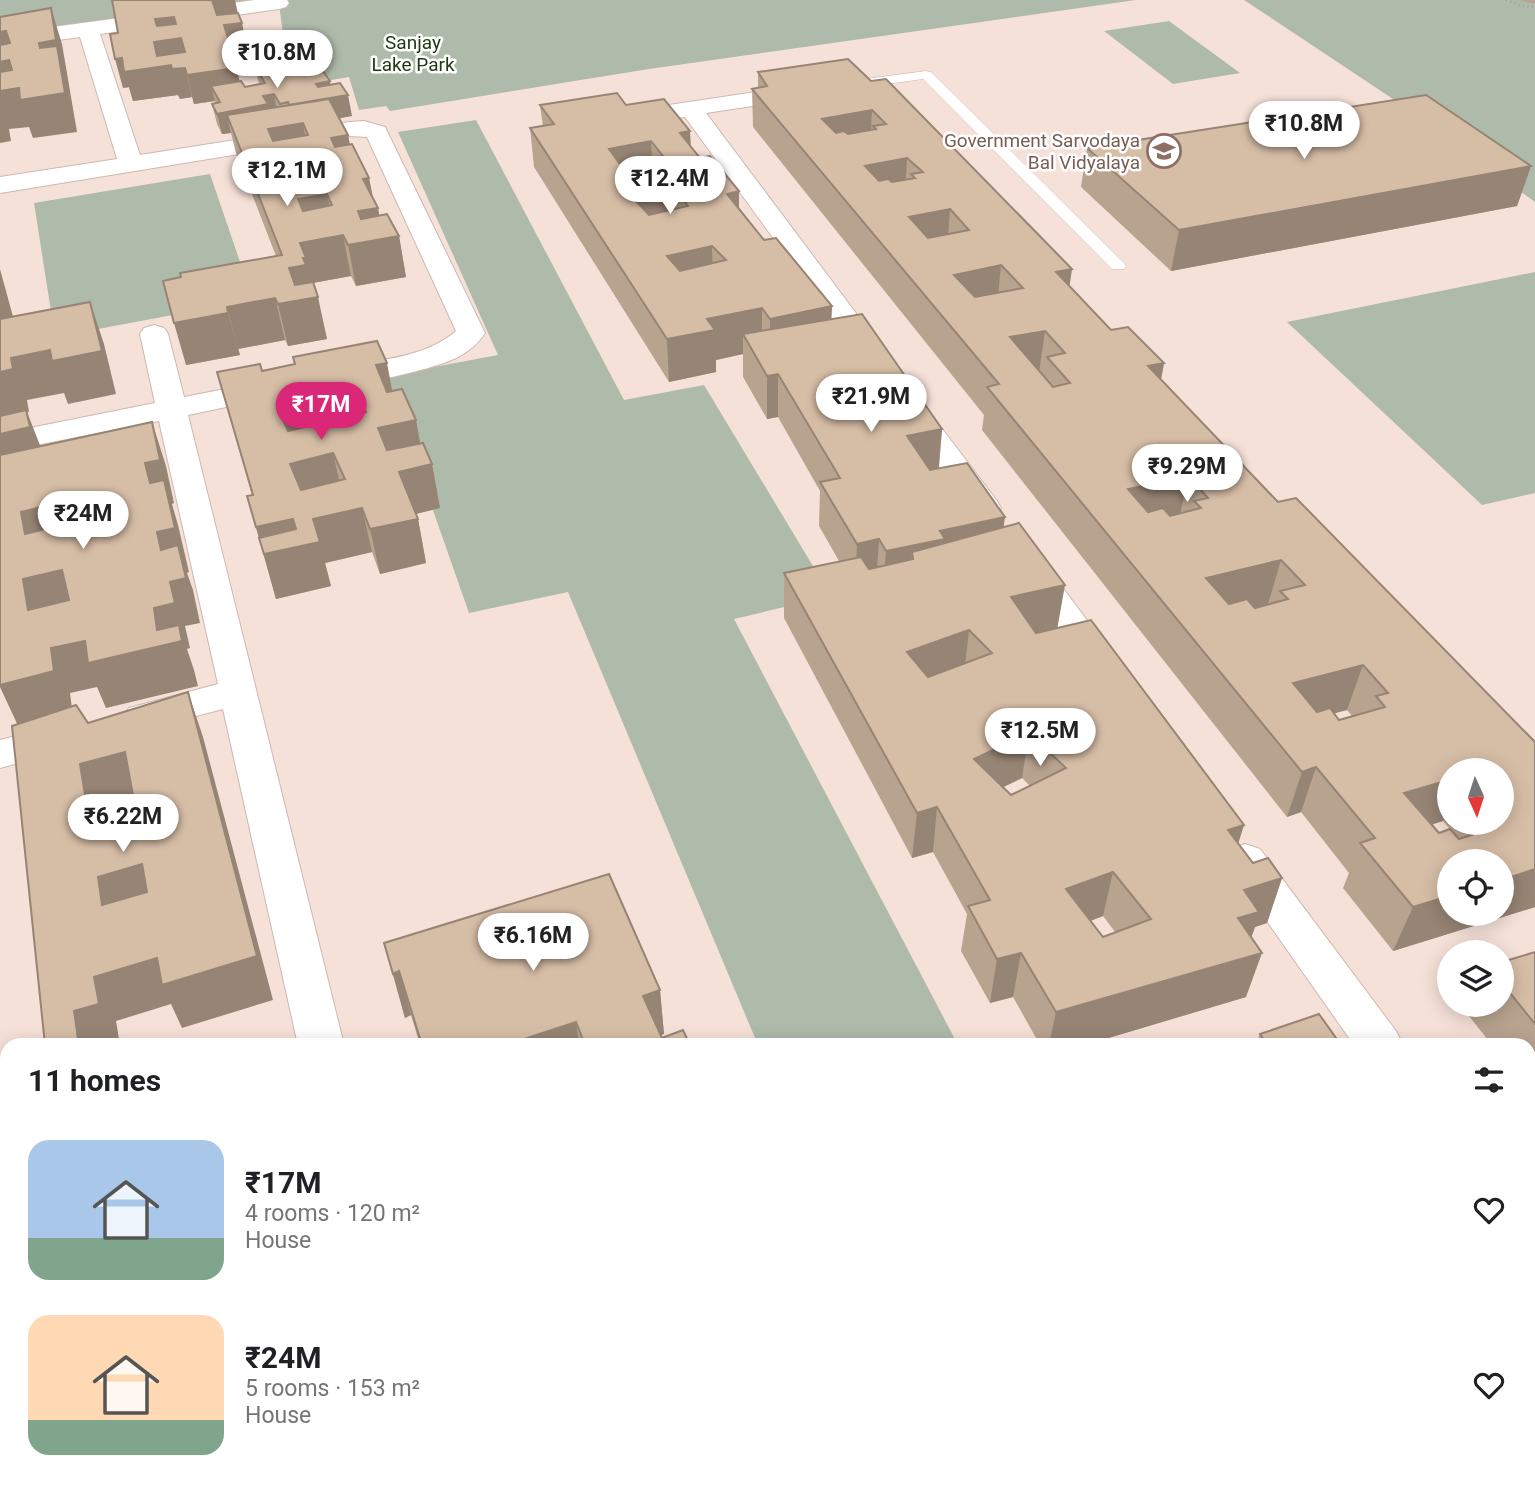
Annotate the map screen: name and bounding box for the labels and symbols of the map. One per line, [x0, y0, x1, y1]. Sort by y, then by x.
pin: ₹10.8M [220, 31, 334, 90]
park label: Sanjay Lake Park [371, 31, 455, 76]
pin: ₹10.8M [1247, 102, 1361, 161]
place label: Government Sarvodaya Bal Vidyalaya [944, 129, 1140, 174]
school or university icon: Government Sarvodaya Bal Vidyalaya [1145, 132, 1183, 170]
pin: ₹12.1M [230, 148, 344, 208]
pin: ₹12.4M [613, 156, 727, 216]
pin: ₹21.9M [814, 374, 928, 434]
pin: ₹17M [280, 382, 362, 442]
pin: ₹9.29M [1130, 444, 1244, 504]
pin: ₹24M [42, 491, 124, 551]
pin: ₹12.5M [983, 708, 1097, 768]
north arrow [1437, 758, 1514, 835]
pin: ₹6.22M [66, 794, 180, 854]
pin: ₹6.16M [476, 914, 590, 973]

